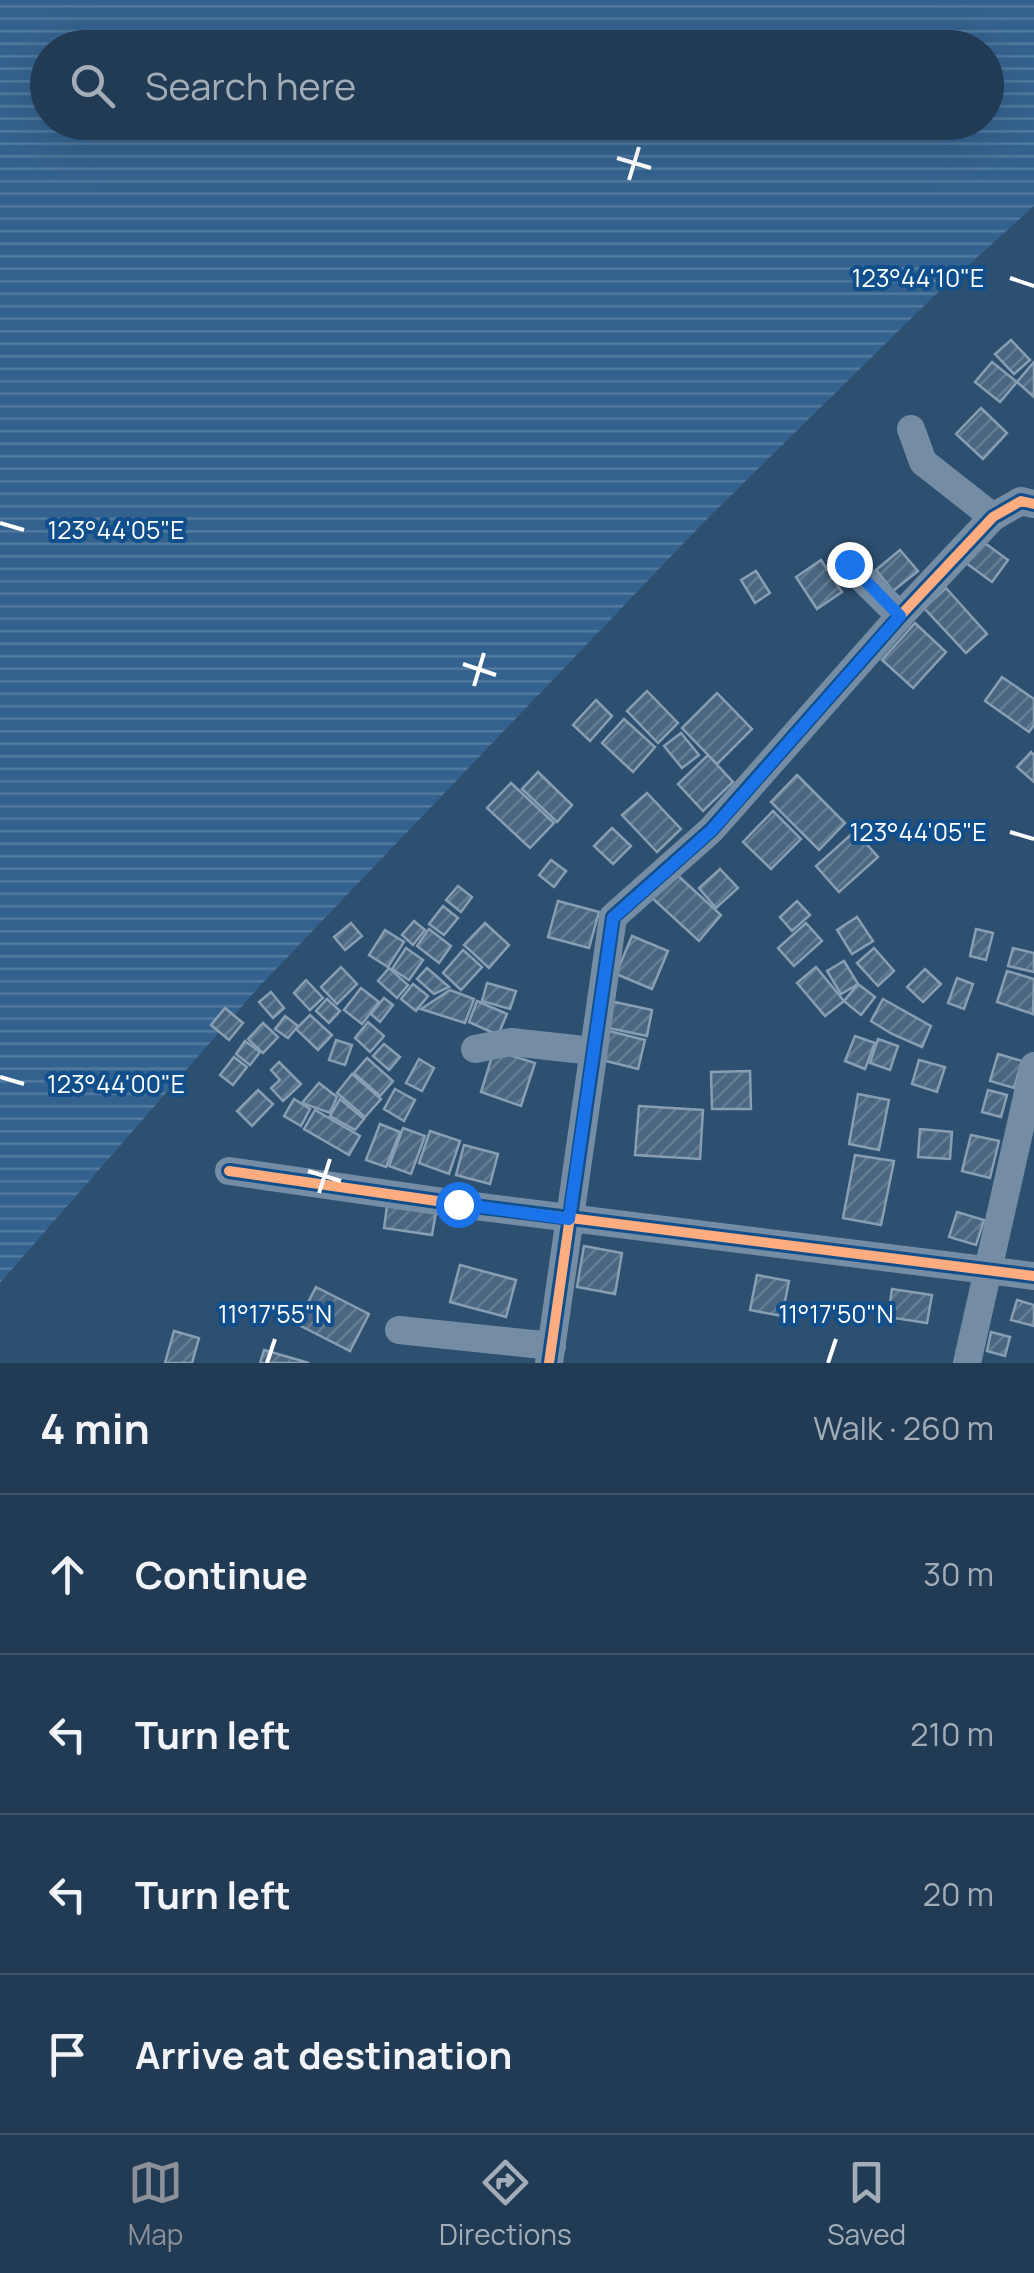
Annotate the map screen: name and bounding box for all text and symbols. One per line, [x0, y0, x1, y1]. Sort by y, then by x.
search box [30, 30, 1004, 140]
icon: search [65, 58, 120, 113]
text: Search here [145, 59, 356, 111]
text: 123°44'10"E [852, 260, 984, 295]
text: 123°44'05"E [47, 512, 185, 547]
route end [827, 542, 873, 588]
text: 123°44'05"E [849, 814, 987, 849]
text: 123°44'00"E [47, 1066, 185, 1101]
route start [436, 1182, 482, 1228]
text: 11°17'55"N [218, 1296, 332, 1331]
text: 11°17'50"N [779, 1296, 894, 1331]
text: 4 min [40, 1399, 150, 1457]
text: Walk · 260 m [813, 1406, 994, 1450]
icon: ahead [40, 1547, 95, 1602]
text: Continue [135, 1548, 308, 1600]
text: 30 m [923, 1552, 994, 1596]
icon: left [40, 1707, 95, 1762]
text: Turn left [135, 1708, 291, 1760]
text: 210 m [910, 1712, 994, 1756]
icon: left [40, 1867, 95, 1922]
text: Turn left [135, 1868, 291, 1920]
text: 20 m [923, 1872, 994, 1916]
icon: arrive [40, 2027, 95, 2082]
text: Arrive at destination [135, 2028, 512, 2080]
tab: Map [128, 2155, 183, 2253]
tab: Directions [439, 2155, 572, 2253]
tab: Saved [827, 2155, 906, 2253]

